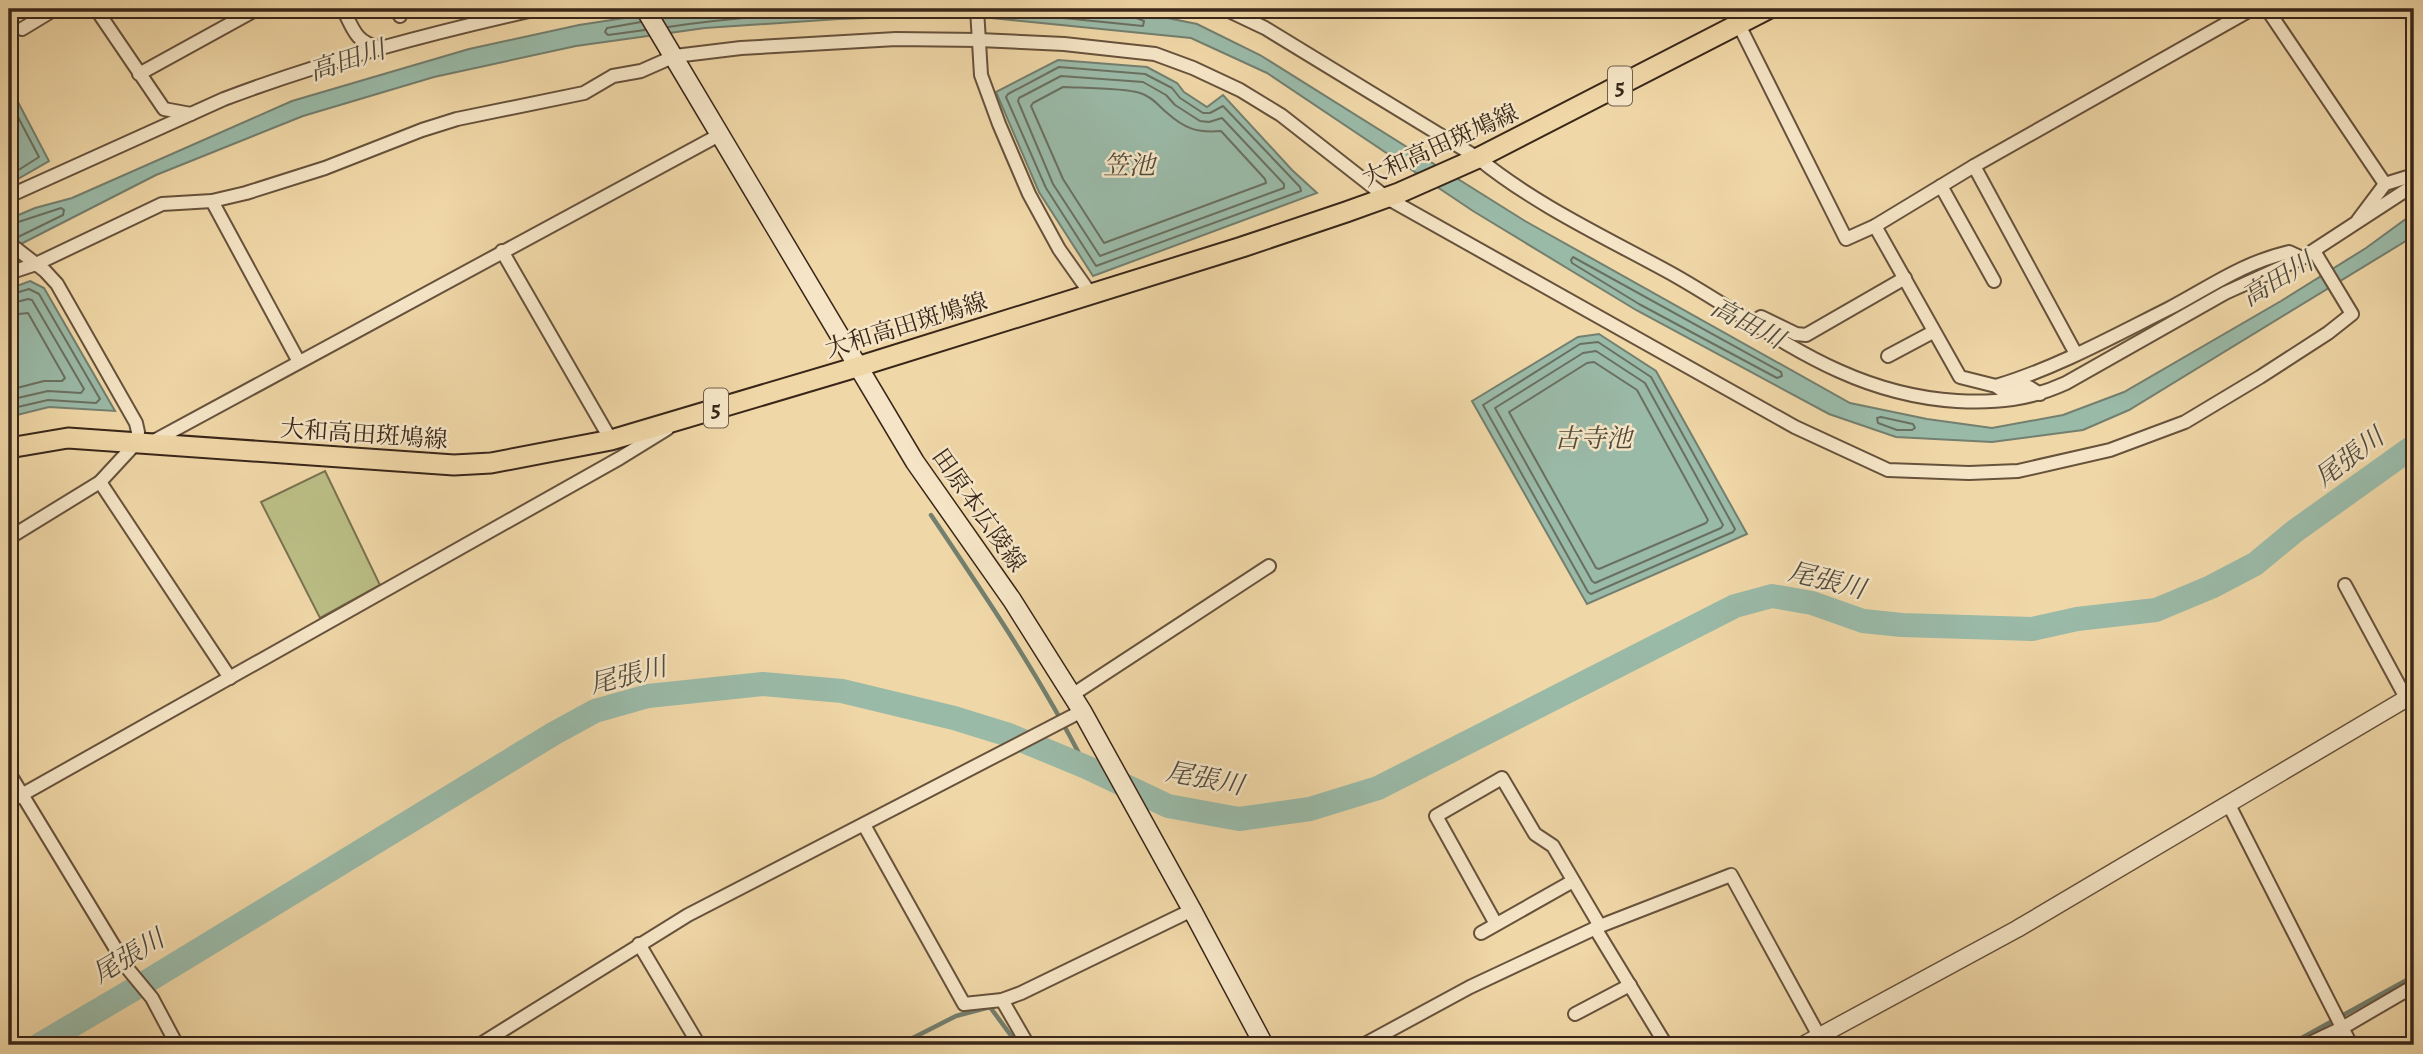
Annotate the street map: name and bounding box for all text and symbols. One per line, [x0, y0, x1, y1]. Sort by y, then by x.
water label: 高田川 [305, 31, 392, 89]
road number: 5 [1608, 66, 1632, 106]
street label: 大和高田斑鳩線 [1357, 96, 1523, 194]
water label: 笠池 [1103, 148, 1158, 183]
water label: 高田川 [2235, 243, 2322, 315]
street label: 大和高田斑鳩線 [821, 285, 991, 365]
water label: 高田川 [1705, 290, 1793, 359]
road number: 5 [704, 388, 728, 428]
street label: 大和高田斑鳩線 [279, 412, 449, 456]
water label: 尾張川 [2308, 418, 2393, 495]
water label: 古寺池 [1554, 421, 1635, 456]
street label: 田原本広陵線 [925, 442, 1033, 578]
water label: 尾張川 [1785, 554, 1872, 608]
water label: 尾張川 [586, 648, 673, 702]
water label: 尾張川 [1163, 754, 1249, 804]
water label: 尾張川 [86, 920, 173, 992]

